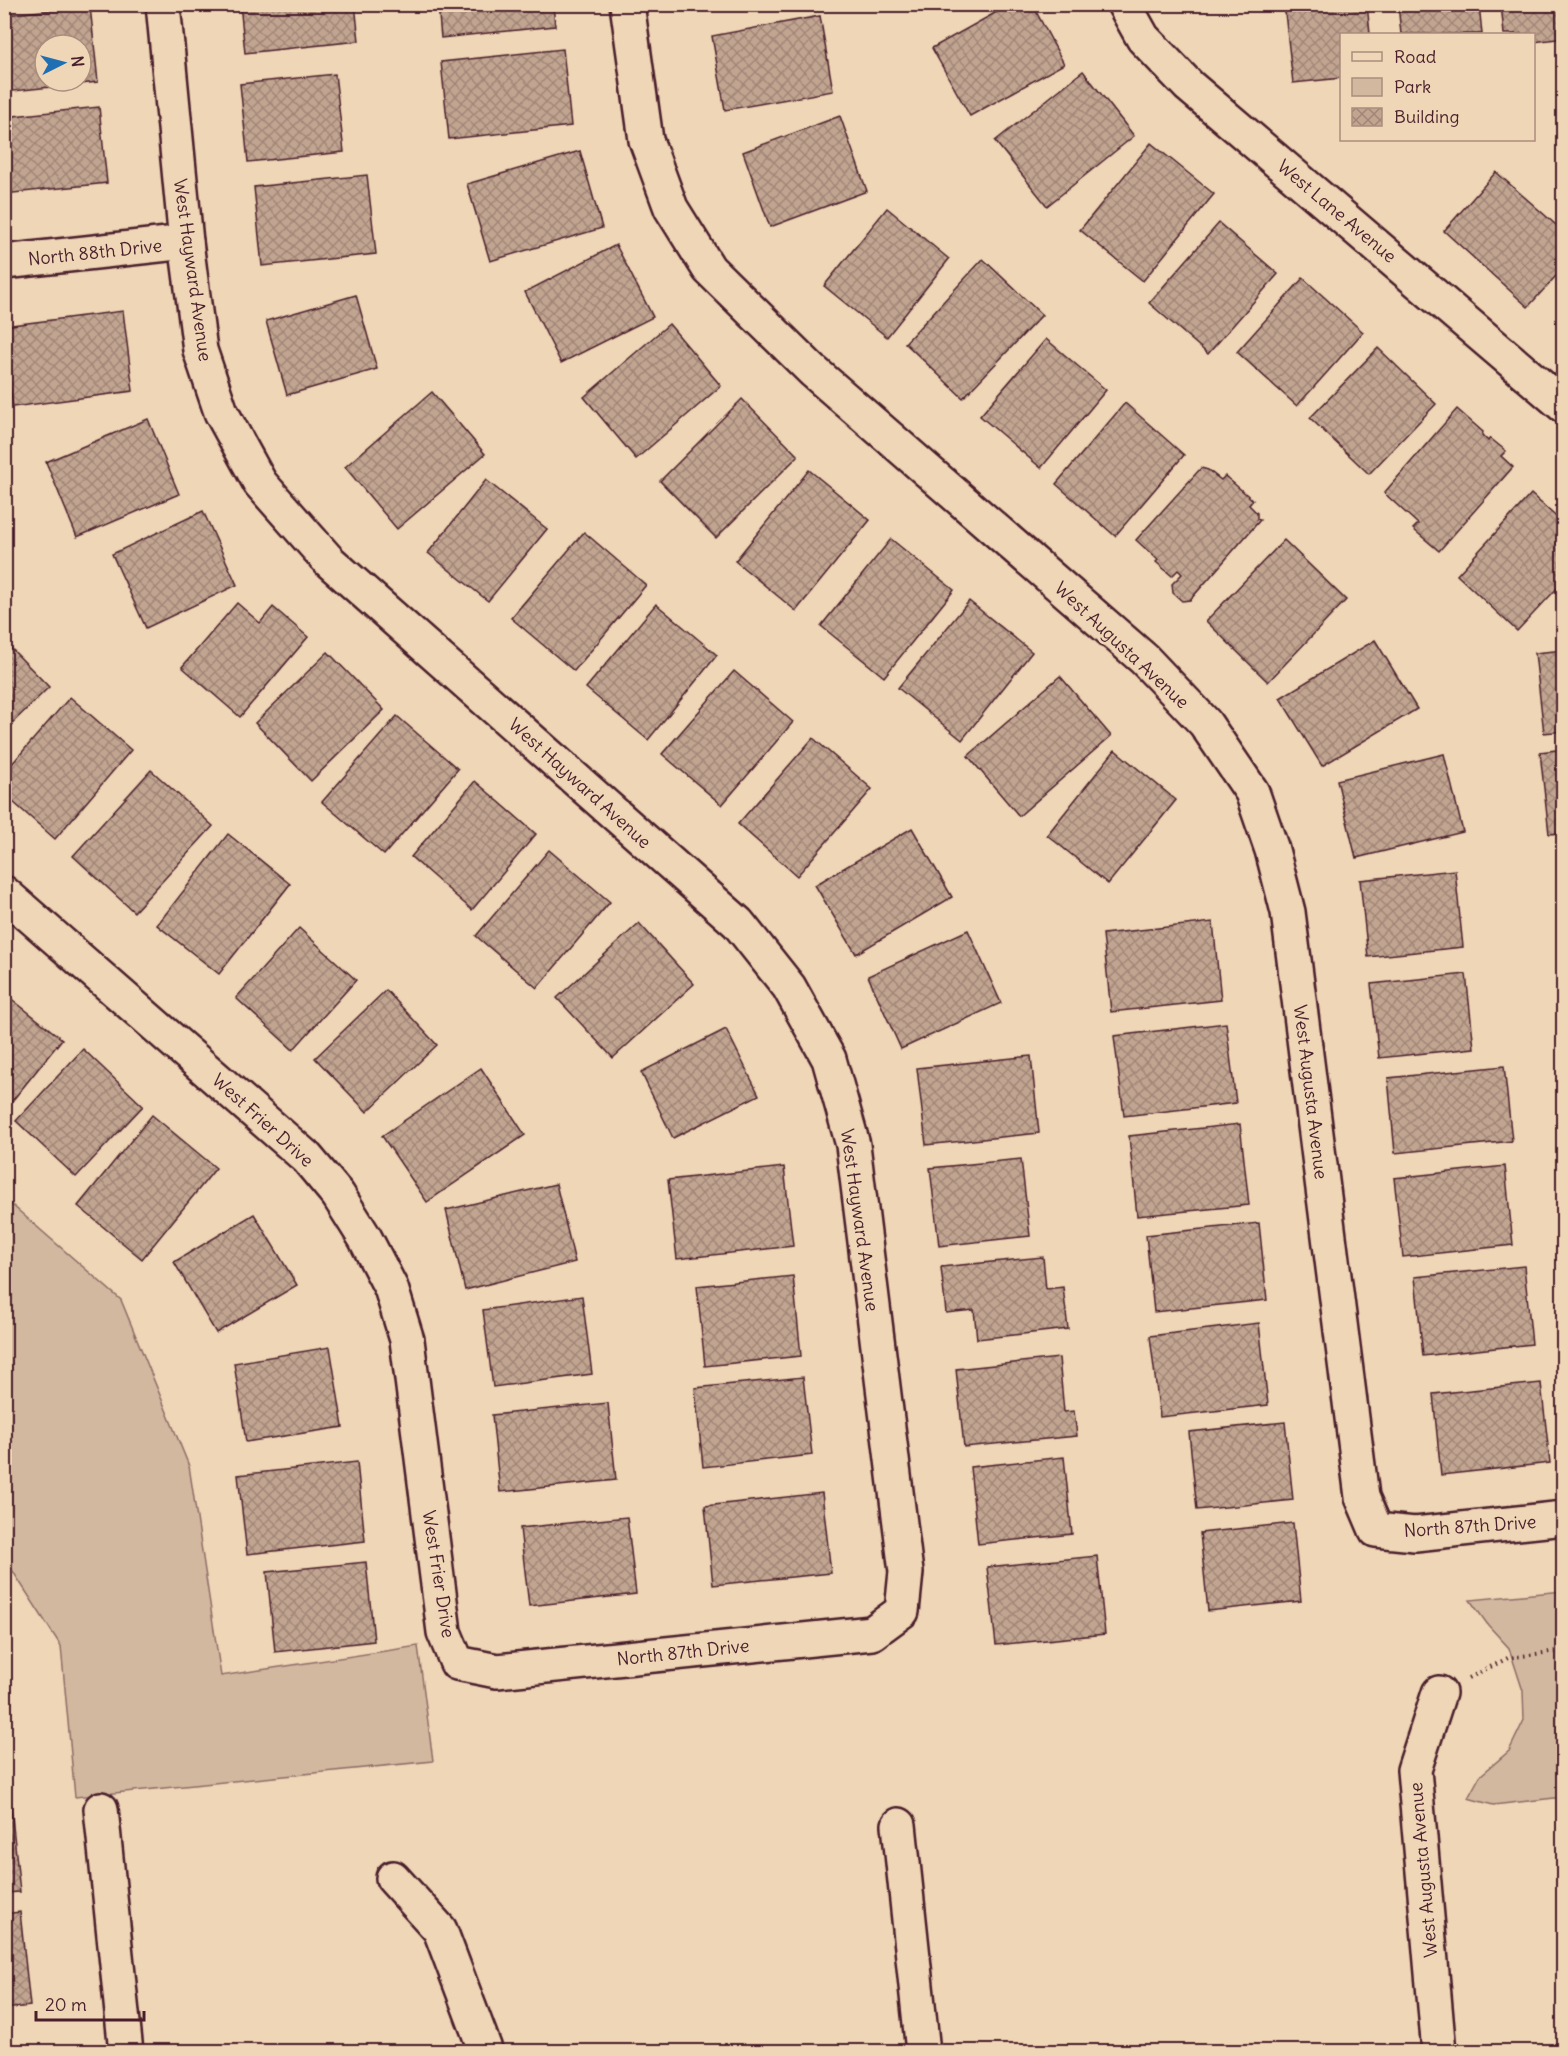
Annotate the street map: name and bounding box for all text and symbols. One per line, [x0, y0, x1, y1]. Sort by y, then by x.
north arrow [33, 33, 93, 93]
legend [1340, 33, 1535, 141]
text: Road [1394, 45, 1437, 68]
text: N [67, 55, 88, 68]
text: Park [1394, 75, 1431, 98]
text: Building [1394, 105, 1459, 128]
street label: West Lane Avenue [1273, 154, 1401, 268]
street label: West Hayward Avenue [169, 177, 217, 363]
street label: North 88th Drive [27, 234, 163, 270]
street label: West Augusta Avenue [1050, 577, 1194, 713]
street label: West Hayward Avenue [504, 713, 656, 853]
street label: West Augusta Avenue [1289, 1003, 1333, 1181]
street label: West Frier Drive [207, 1068, 319, 1172]
street label: West Hayward Avenue [836, 1127, 884, 1313]
street label: West Frier Drive [418, 1509, 460, 1639]
street label: North 87th Drive [1403, 1510, 1537, 1542]
street label: North 87th Drive [616, 1634, 750, 1670]
street label: West Augusta Avenue [1404, 1782, 1442, 1958]
scale bar [36, 1984, 144, 2022]
text: 20 m [45, 1993, 87, 2016]

